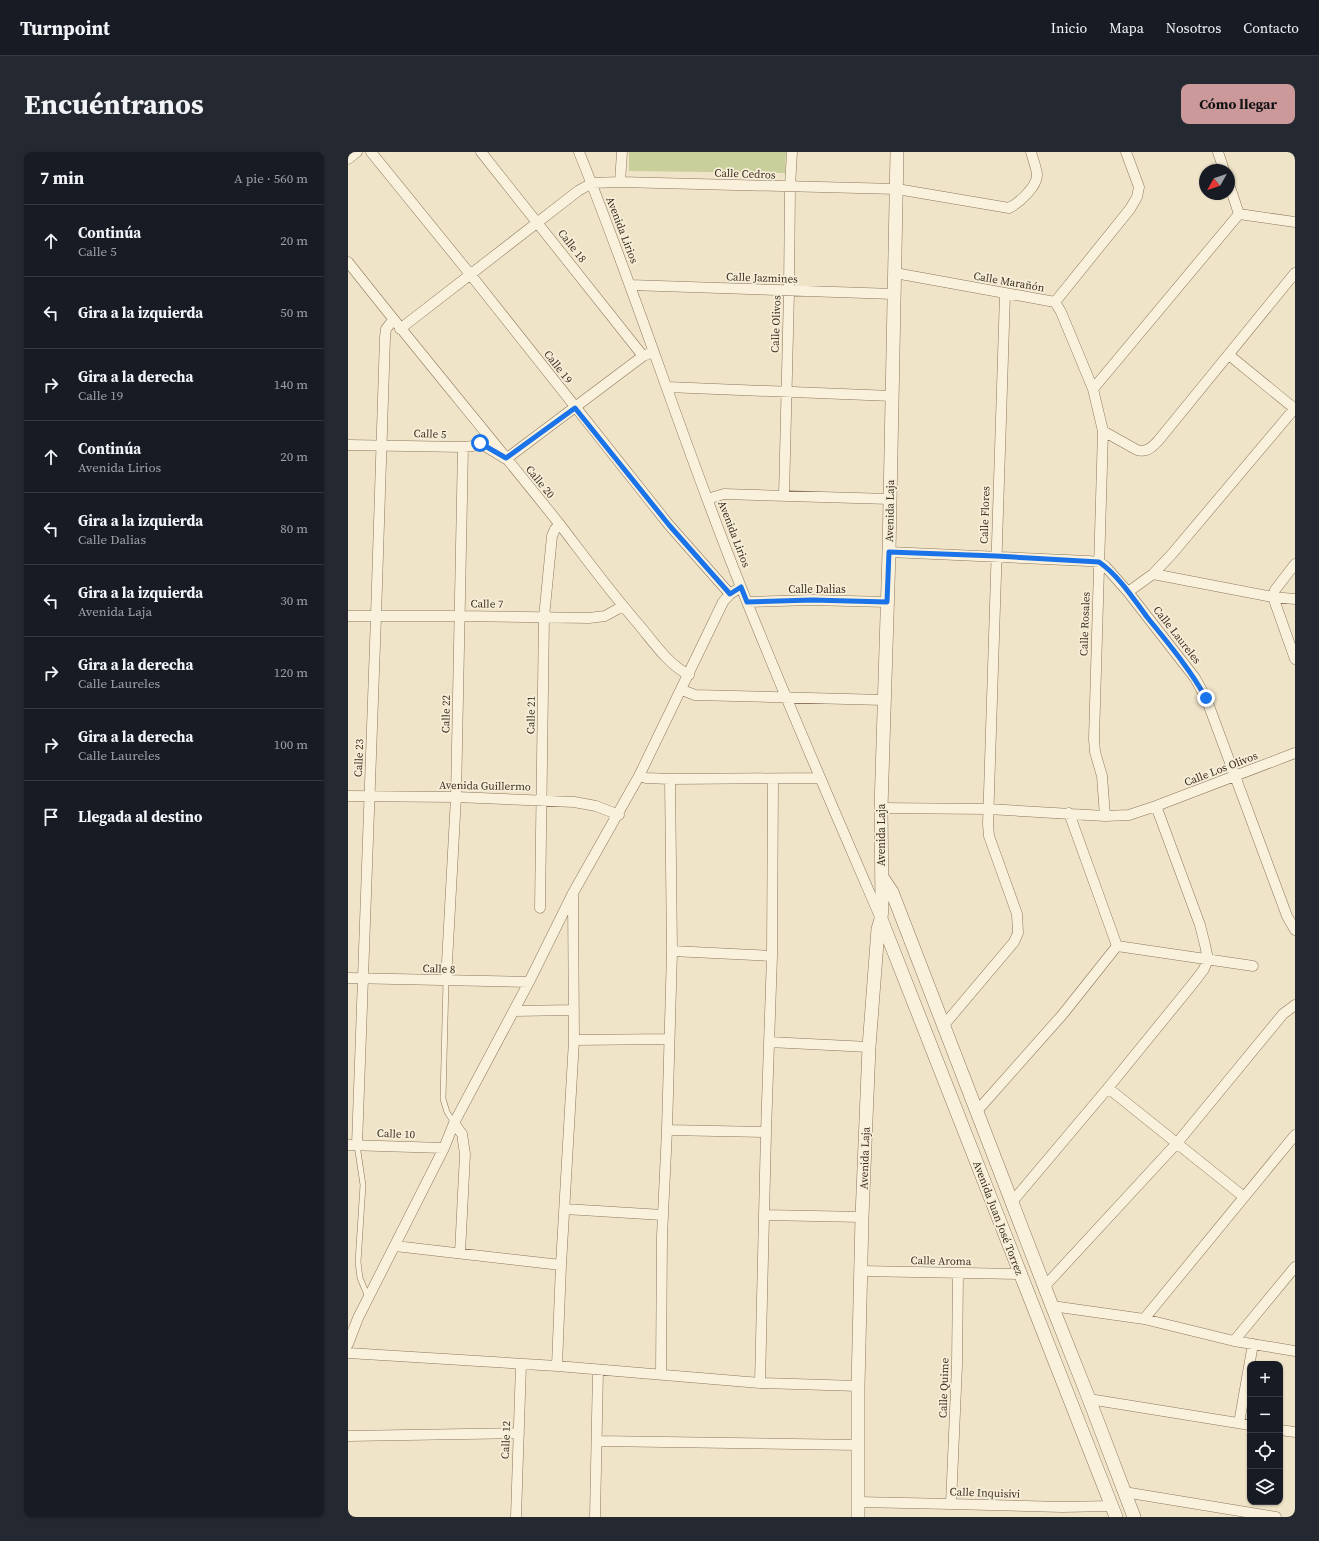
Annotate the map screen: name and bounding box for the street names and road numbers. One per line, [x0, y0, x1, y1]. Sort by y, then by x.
street label: Calle Cedros [714, 165, 776, 183]
street label: Avenida Lirios [602, 194, 642, 266]
street label: Calle 18 [554, 226, 590, 266]
street label: Calle Marañón [972, 268, 1046, 296]
street label: Calle Jazmines [726, 269, 798, 287]
street label: Calle Olivos [767, 295, 785, 353]
street label: Calle 19 [540, 347, 576, 387]
street label: Calle 5 [413, 426, 447, 442]
street label: Calle 20 [522, 462, 558, 502]
street label: Avenida Laja [882, 479, 898, 542]
street label: Calle Flores [976, 486, 994, 544]
street label: Avenida Lirios [714, 498, 754, 570]
street label: Calle Dalias [788, 582, 846, 597]
street label: Calle Rosales [1076, 591, 1094, 656]
street label: Calle 7 [470, 596, 504, 612]
street label: Calle Laureles [1150, 603, 1204, 667]
street label: Calle 22 [438, 694, 454, 733]
street label: Calle 21 [523, 696, 539, 734]
street label: Calle 23 [351, 738, 367, 777]
street label: Calle Los Olivos [1182, 748, 1260, 790]
street label: Avenida Guillermo [439, 778, 531, 794]
street label: Avenida Laja [874, 803, 889, 866]
street label: Calle 8 [422, 961, 456, 977]
street label: Calle 10 [377, 1126, 416, 1142]
street label: Avenida Laja [856, 1126, 874, 1190]
street label: Avenida Juan José Torrez [969, 1159, 1027, 1277]
street label: Calle Aroma [911, 1253, 972, 1269]
street label: Calle Quime [935, 1357, 953, 1418]
street label: Calle 12 [498, 1420, 514, 1459]
street label: Calle Inquisivi [949, 1484, 1021, 1502]

